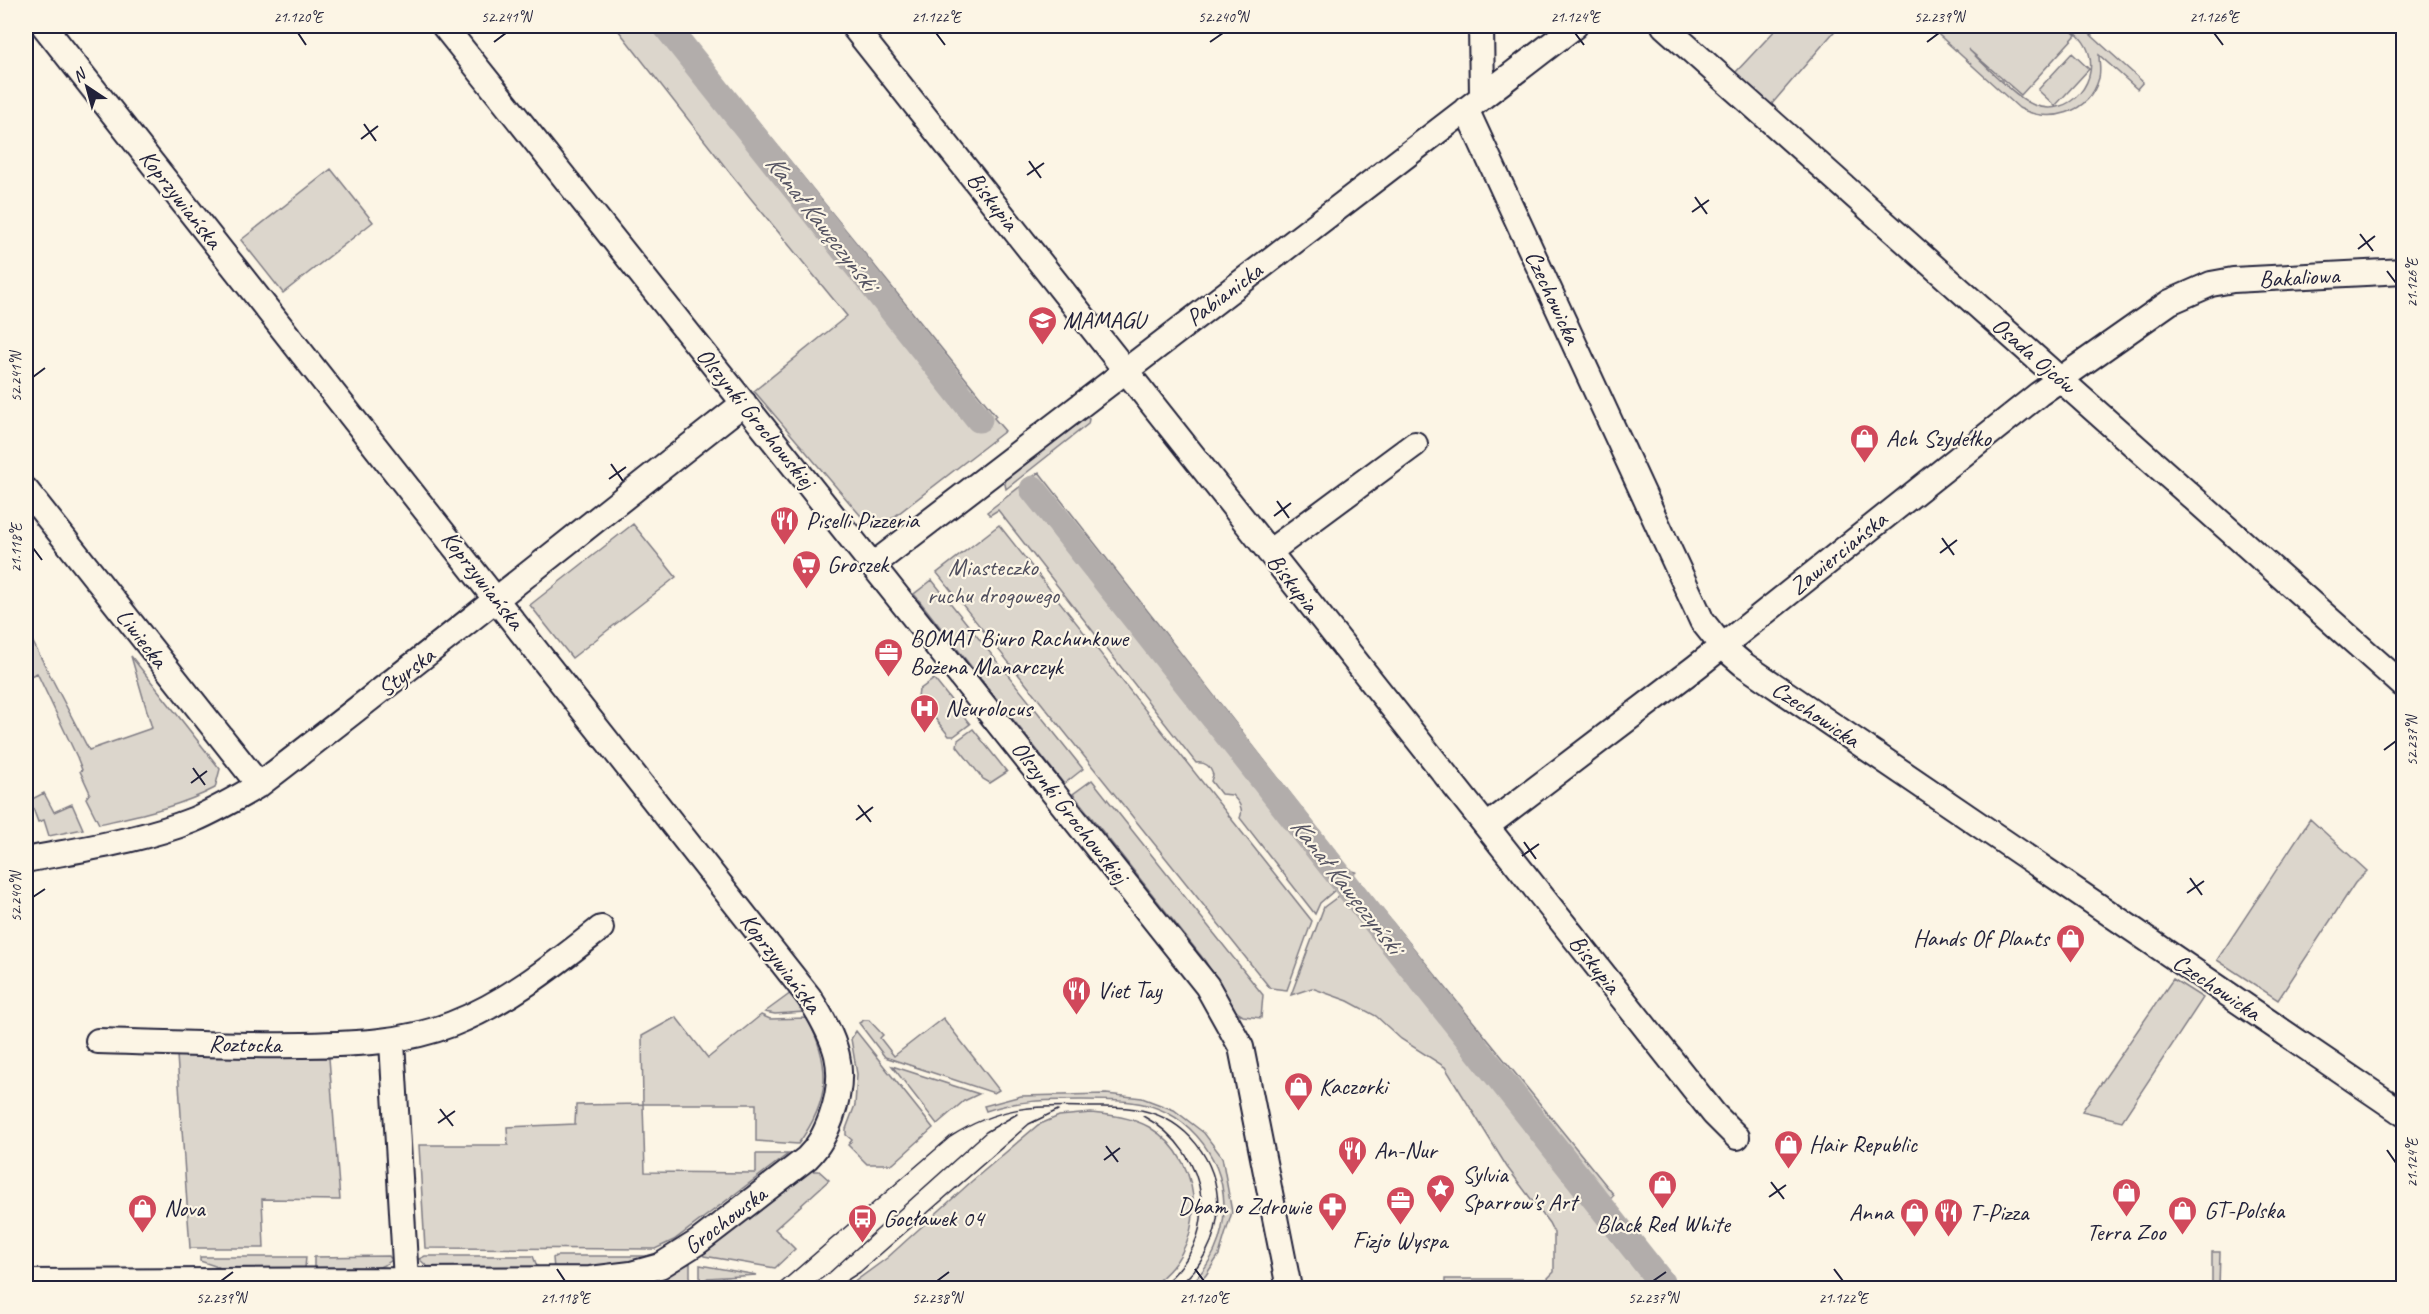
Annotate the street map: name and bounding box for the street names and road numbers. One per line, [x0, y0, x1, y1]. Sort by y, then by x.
street label: Koprzywiańska [133, 143, 230, 256]
street label: Biskupia [961, 165, 1026, 238]
street label: Czechowicka [1518, 246, 1588, 350]
street label: Pabianicka [1180, 255, 1269, 332]
street label: Bakaliowa [2258, 260, 2341, 294]
street label: Osada Ojców [1986, 310, 2083, 401]
street label: Olszynki Grochowskiej [690, 341, 824, 497]
street label: Zawierciańska [1783, 504, 1894, 601]
street label: Koprzywiańska [435, 524, 532, 637]
street label: Biskupia [1261, 547, 1326, 620]
street label: Liwiecka [109, 602, 175, 675]
street label: Styrska [371, 639, 442, 704]
street label: Czechowicka [1766, 674, 1867, 755]
street label: Olszynki Grochowskiej [1005, 734, 1137, 892]
street label: Koprzywiańska [734, 907, 829, 1020]
street label: Biskupia [1563, 928, 1628, 1001]
street label: Czechowicka [2167, 947, 2268, 1028]
street label: Roztocka [208, 1028, 284, 1060]
street label: Grochowska [678, 1178, 774, 1261]

